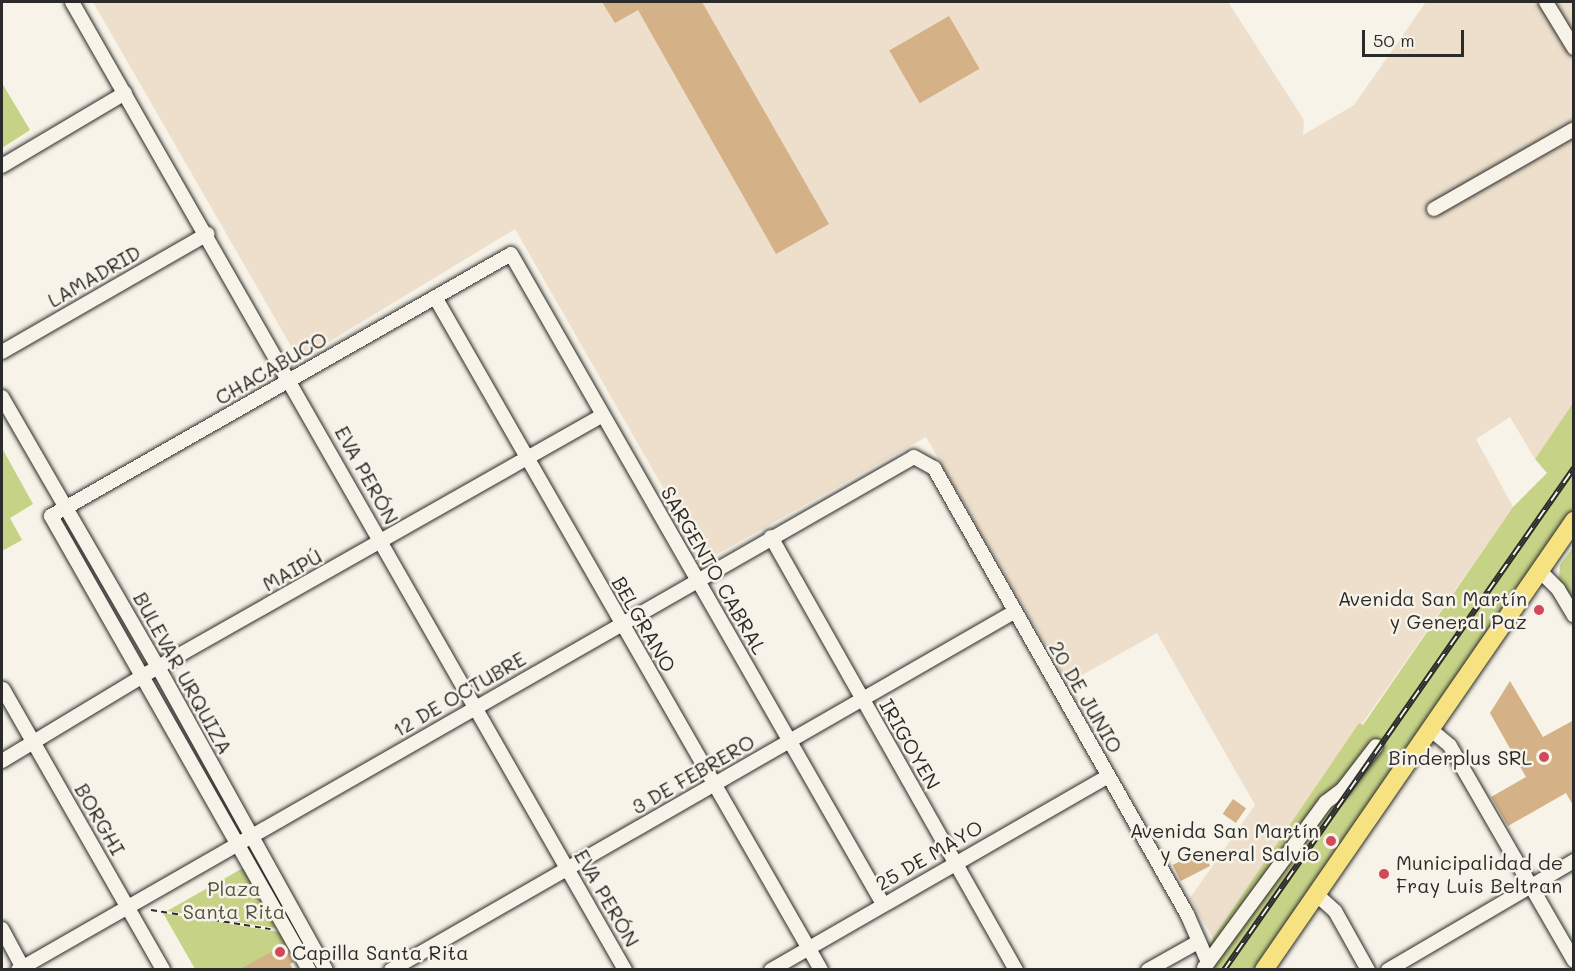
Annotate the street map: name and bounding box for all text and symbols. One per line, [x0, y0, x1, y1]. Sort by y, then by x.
scale bar [1365, 18, 1467, 56]
text: 50 m [1373, 28, 1415, 52]
street label: LAMADRID [43, 240, 145, 312]
street label: CHACABUCO [211, 326, 331, 410]
street label: EVA PERÓN [330, 422, 404, 528]
street label: SARGENTO CABRAL [656, 482, 772, 658]
street label: MAIPÚ [258, 544, 326, 596]
street label: BELGRANO [607, 572, 681, 676]
place label: Avenida San Martín y General Paz [1338, 586, 1527, 633]
street label: BULEVAR URQUIZA [128, 588, 238, 758]
marker: Avenida San Martín y General Paz [1532, 603, 1546, 617]
street label: 20 DE JUNIO [1044, 637, 1128, 757]
street label: 12 DE OCTUBRE [388, 646, 530, 742]
street label: IRIGOYEN [875, 695, 945, 793]
street label: 3 DE FEBRERO [627, 729, 759, 819]
place label: Binderplus SRL [1388, 745, 1532, 769]
marker: Binderplus SRL [1537, 750, 1551, 764]
street label: BORGHI [70, 779, 130, 859]
street label: 25 DE MAYO [871, 815, 987, 895]
place label: Avenida San Martín y General Salvio [1130, 818, 1319, 865]
marker: Avenida San Martín y General Salvio [1324, 834, 1338, 848]
street label: EVA PERÓN [569, 845, 645, 951]
place label: Municipalidad de Fray Luis Beltran [1396, 850, 1563, 897]
marker: Municipalidad de Fray Luis Beltran [1377, 867, 1391, 881]
park label: Plaza Santa Rita [183, 876, 285, 923]
place label: Capilla Santa Rita [292, 940, 469, 964]
marker: Capilla Santa Rita [273, 945, 287, 959]

